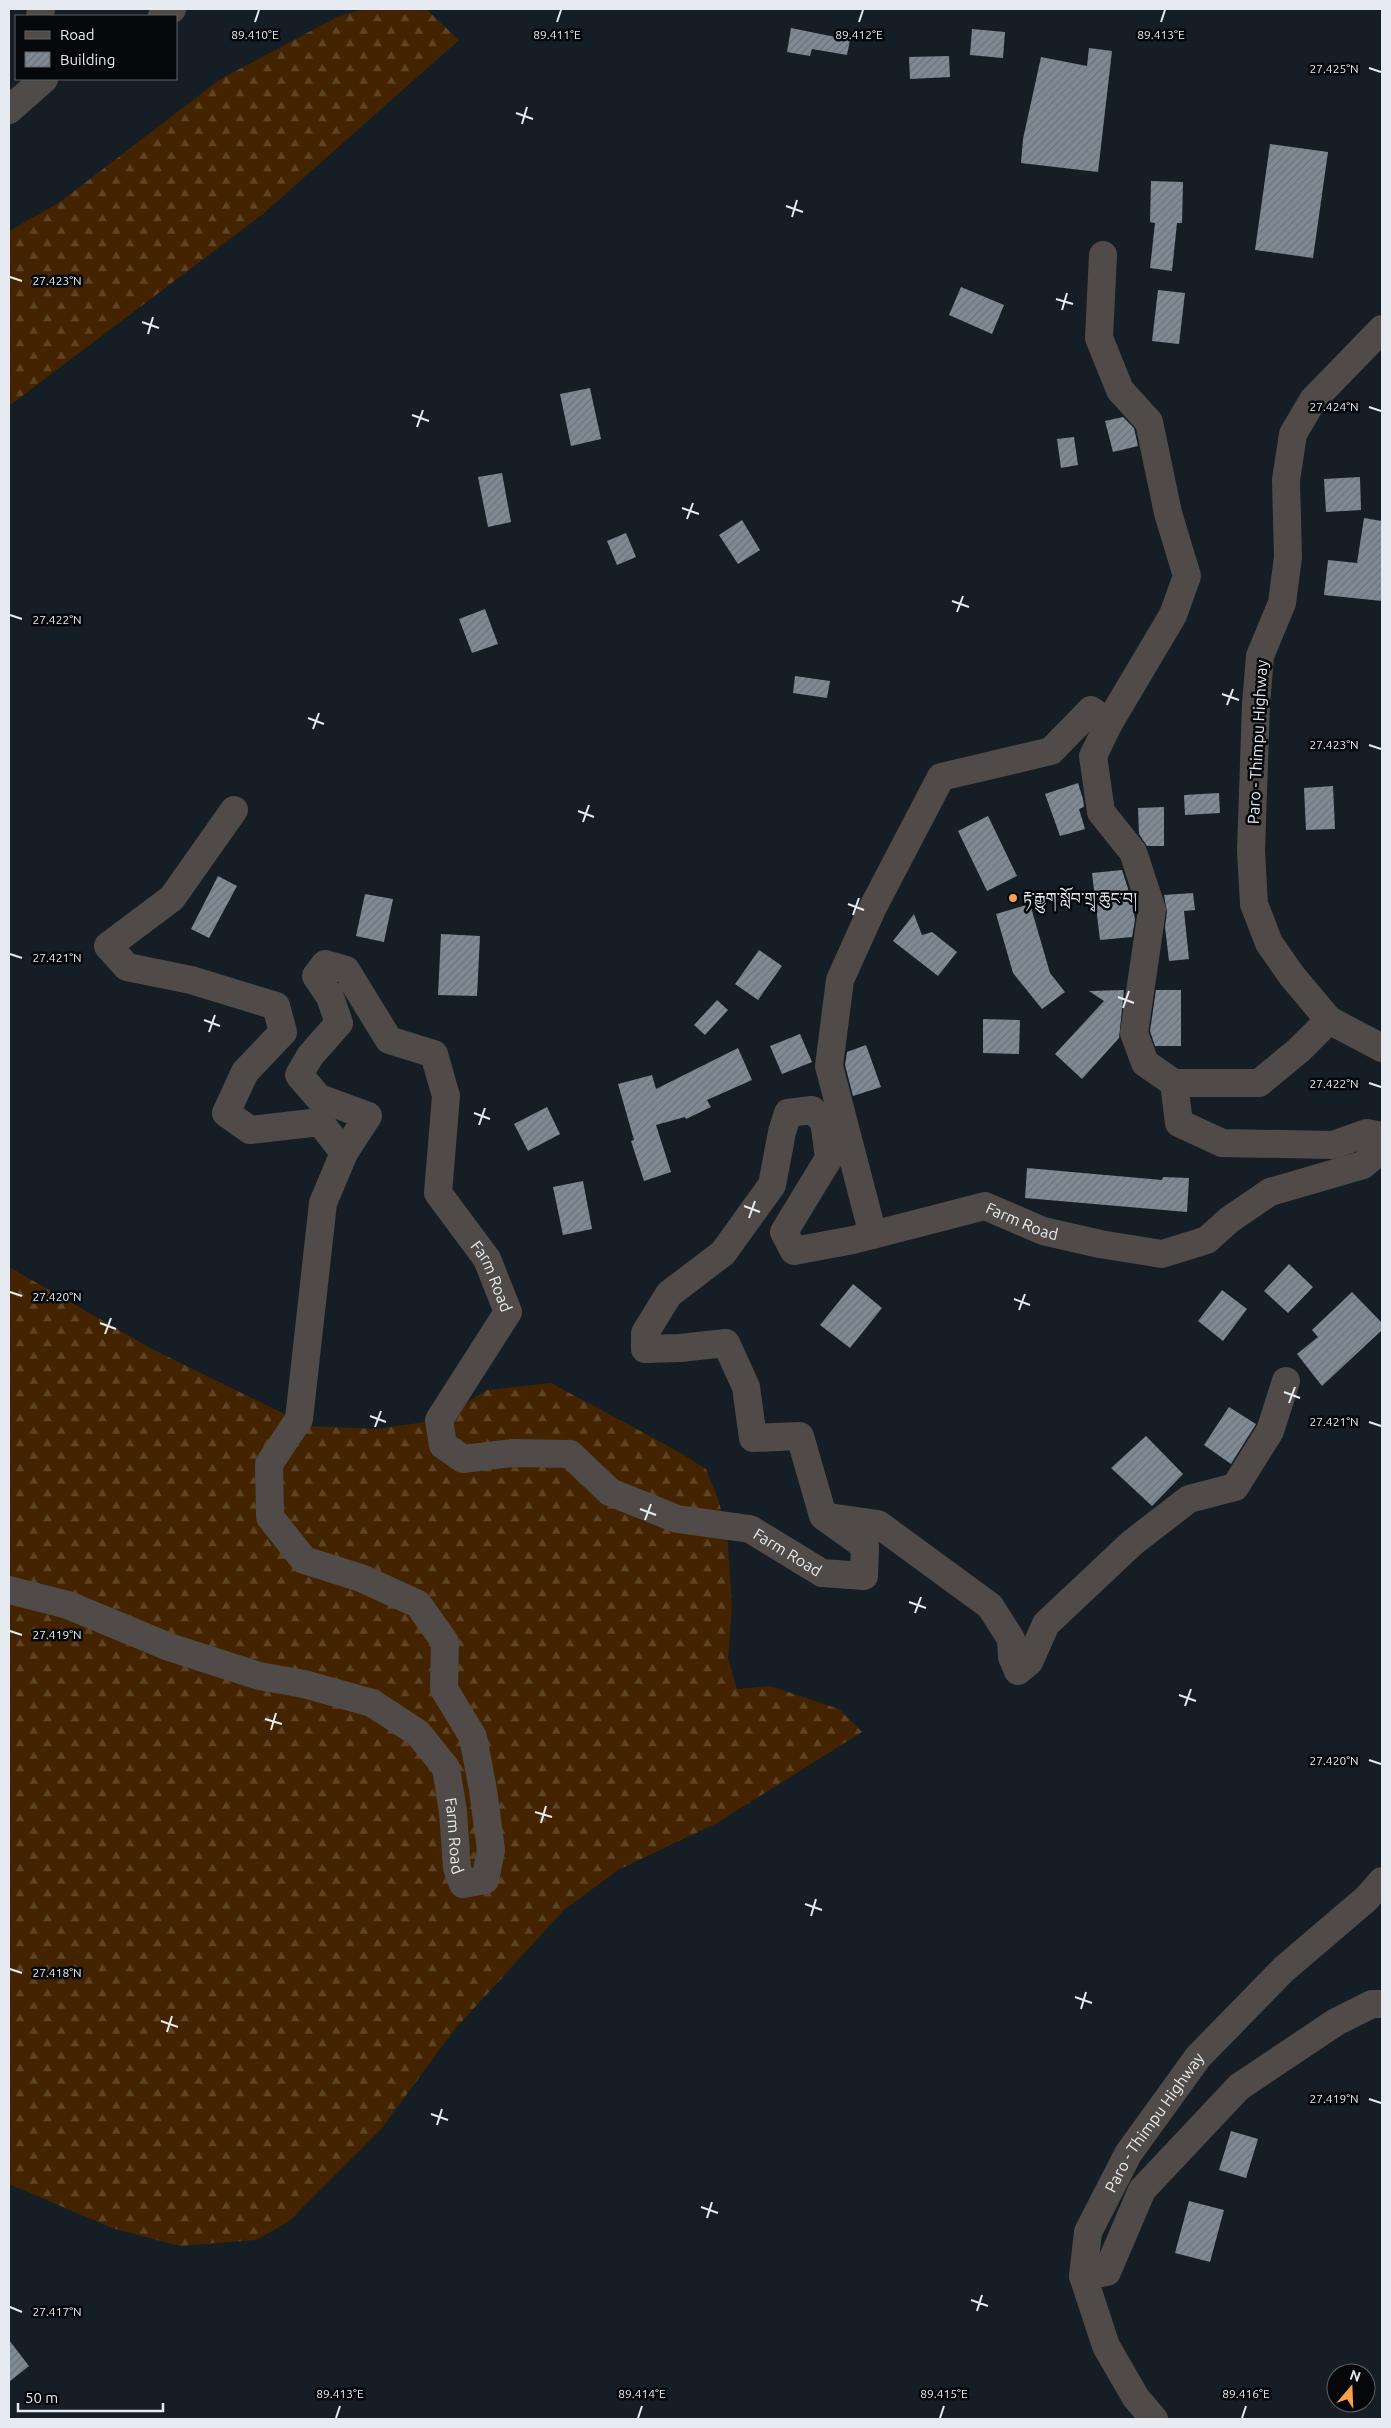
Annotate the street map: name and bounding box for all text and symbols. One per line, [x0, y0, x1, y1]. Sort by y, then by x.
legend [15, 15, 178, 80]
text: Road [60, 26, 95, 43]
text: 89.410°E [231, 28, 279, 41]
text: 89.411°E [533, 28, 581, 41]
text: 89.412°E [835, 28, 883, 41]
text: 89.413°E [1137, 28, 1185, 41]
text: Building [60, 51, 115, 68]
text: 27.425°N [1309, 62, 1359, 75]
text: 27.423°N [32, 274, 82, 287]
text: 27.424°N [1309, 400, 1359, 413]
text: 27.422°N [32, 613, 82, 626]
street label: Paro - Thimpu Highway [1244, 659, 1270, 825]
text: 27.423°N [1309, 738, 1359, 751]
place label: རྟ་རྒྱུག་སློབ་གྲྭ་ཆུང་བ། [1023, 886, 1137, 914]
marker: རྟ་རྒྱུག་སློབ་གྲྭ་ཆུང་བ། [1007, 892, 1019, 904]
text: 27.421°N [32, 951, 82, 964]
text: 27.422°N [1309, 1077, 1359, 1090]
street label: Farm Road [983, 1199, 1060, 1243]
street label: Farm Road [467, 1237, 516, 1314]
text: 27.420°N [32, 1290, 82, 1303]
text: 27.421°N [1309, 1415, 1359, 1428]
street label: Farm Road [750, 1524, 825, 1580]
text: 27.419°N [32, 1628, 82, 1641]
text: 27.420°N [1309, 1754, 1359, 1767]
street label: Farm Road [442, 1796, 467, 1876]
text: 27.418°N [32, 1966, 82, 1979]
street label: Paro - Thimpu Highway [1101, 2049, 1207, 2195]
text: 27.419°N [1309, 2092, 1359, 2105]
text: 27.417°N [32, 2305, 82, 2318]
north arrow [1326, 2363, 1376, 2413]
text: N [1348, 2366, 1363, 2385]
scale bar [18, 2380, 162, 2412]
text: 89.413°E [316, 2387, 364, 2400]
text: 89.414°E [618, 2387, 666, 2400]
text: 89.415°E [920, 2387, 968, 2400]
text: 89.416°E [1222, 2387, 1270, 2400]
text: 50 m [25, 2389, 58, 2406]

